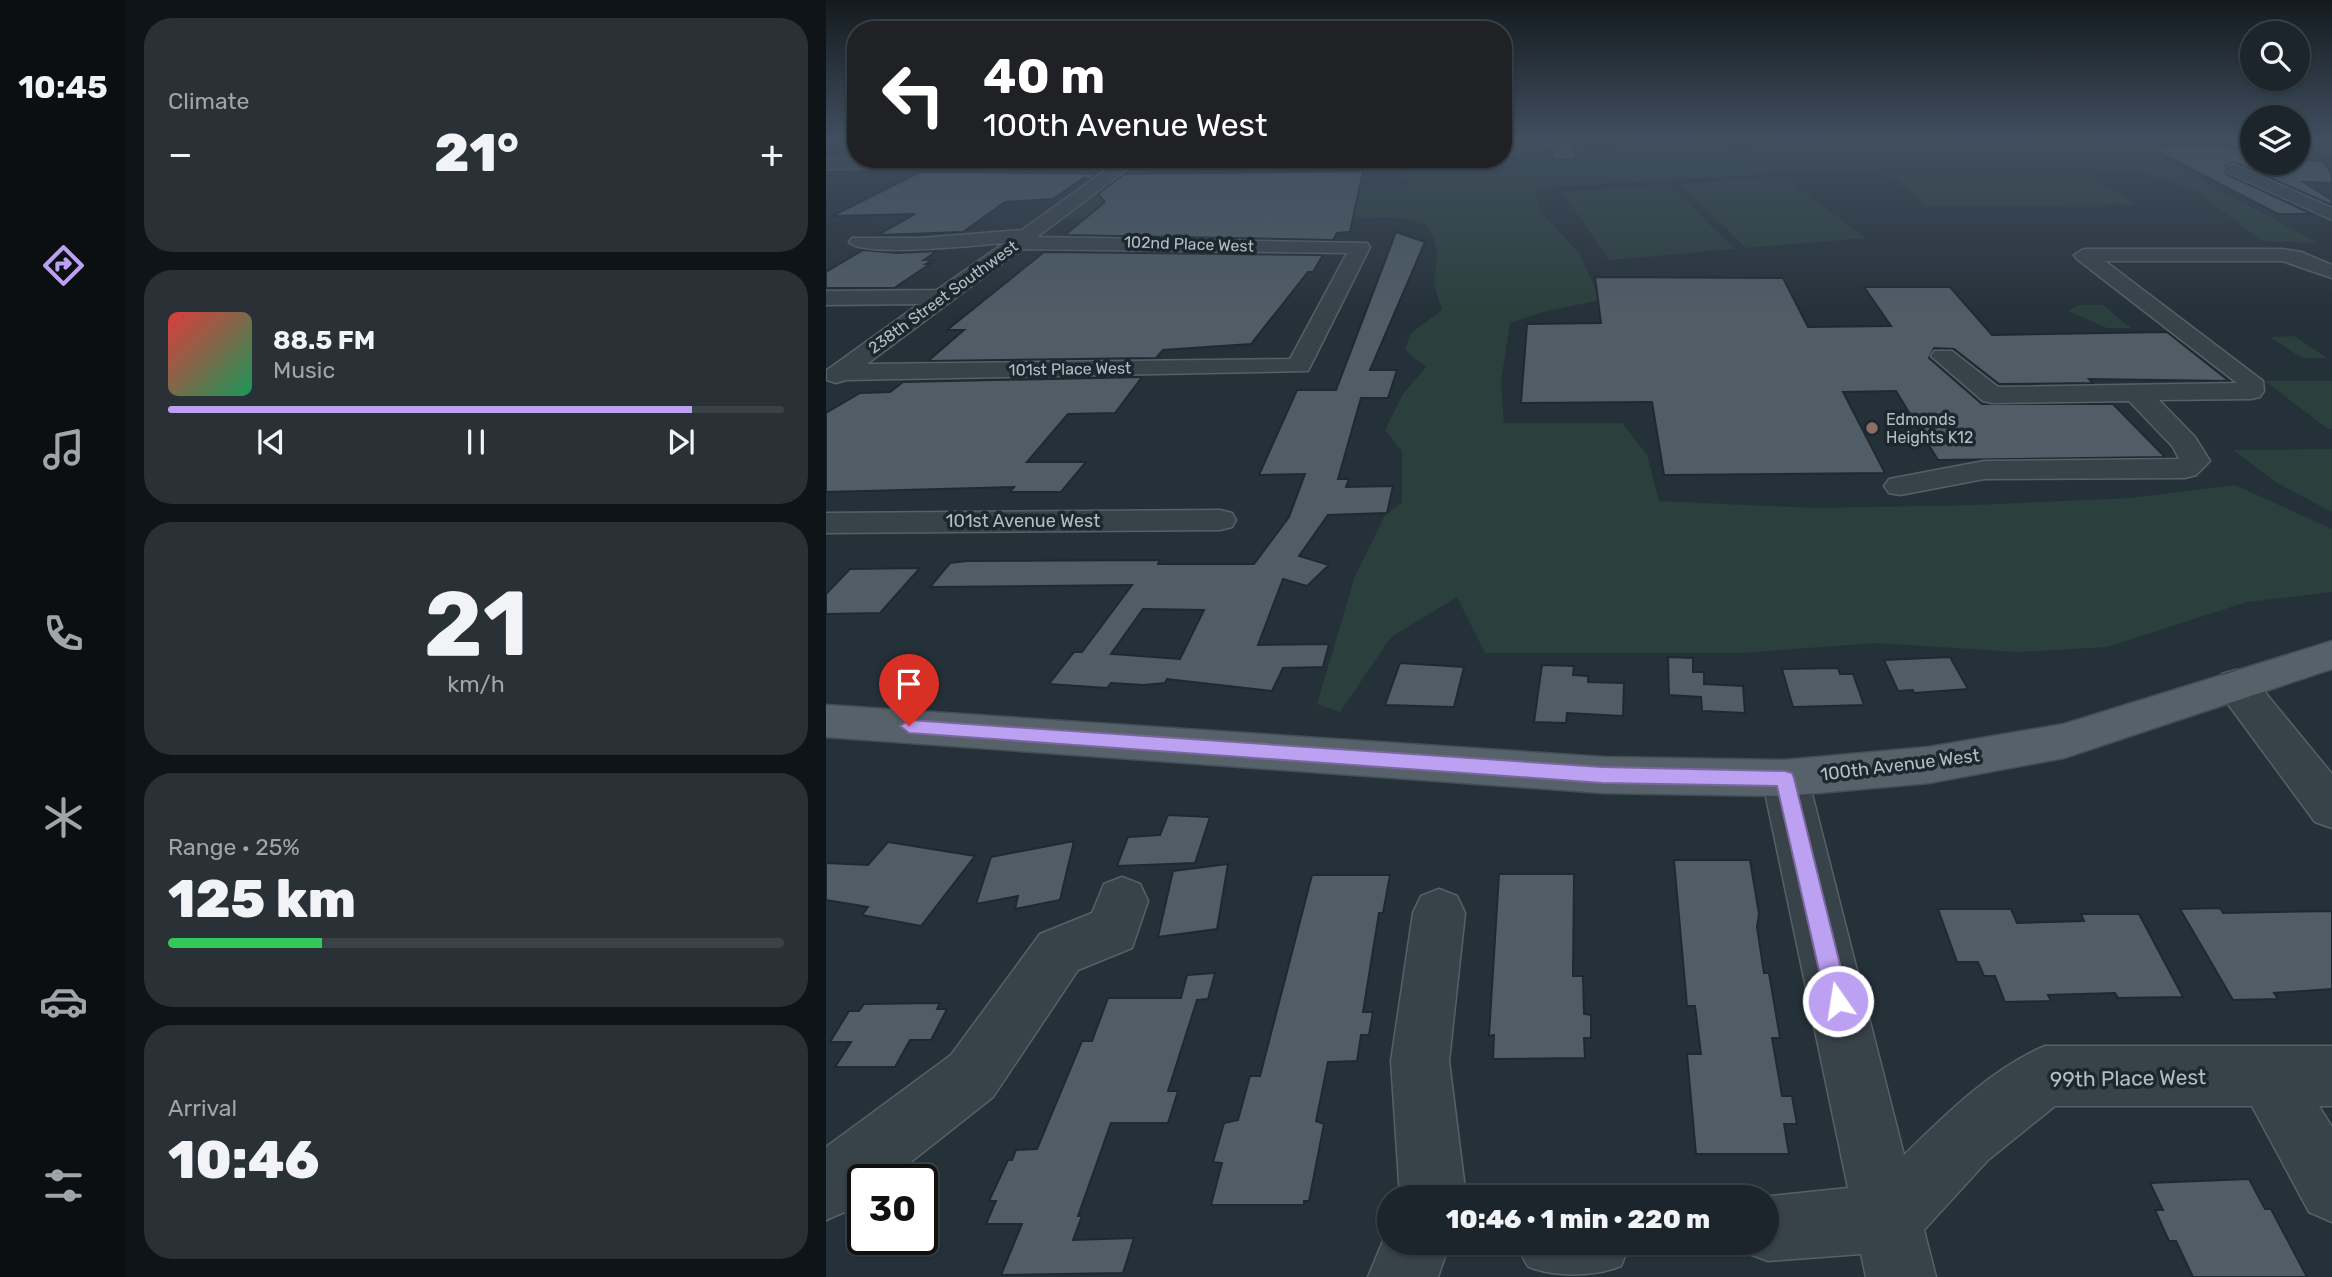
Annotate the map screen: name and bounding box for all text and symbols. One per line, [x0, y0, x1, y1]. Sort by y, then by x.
map controls [2240, 21, 2310, 175]
button: search [2240, 21, 2310, 91]
text: 40 m [983, 47, 1105, 105]
icon: left [868, 49, 959, 140]
text: 10:45 [18, 68, 108, 106]
text: Climate [168, 87, 249, 115]
button: layers [2240, 105, 2310, 175]
text: 100th Avenue West [983, 106, 1267, 144]
text: 21° [434, 122, 519, 184]
text: − [168, 131, 193, 177]
text: + [760, 131, 784, 177]
street label: 102nd Place West [1124, 232, 1254, 256]
street label: 238th Street Southwest [865, 236, 1021, 358]
icon: directions [39, 241, 88, 290]
text: 88.5 FM [273, 325, 375, 356]
text: Music [273, 356, 335, 384]
street label: 101st Place West [1009, 358, 1131, 380]
place label: Edmonds Heights K12 [1886, 410, 1973, 447]
marker: Edmonds Heights K12 [1864, 420, 1880, 436]
icon: previous [252, 423, 290, 461]
icon: pause [457, 423, 495, 461]
icon: next [662, 423, 700, 461]
icon: music [39, 425, 88, 474]
street label: 101st Avenue West [946, 510, 1100, 532]
text: 21 [424, 570, 528, 678]
icon: phone [39, 609, 88, 658]
pin [879, 654, 939, 726]
icon: arrive [890, 665, 928, 703]
text: km/h [447, 670, 505, 698]
street label: 100th Avenue West [1819, 744, 1981, 786]
icon: climate [39, 793, 88, 842]
text: Range · 25% [168, 833, 300, 861]
text: 125 km [168, 868, 356, 930]
position arrow [1801, 964, 1875, 1038]
icon: car [39, 977, 88, 1026]
street label: 99th Place West [2050, 1064, 2206, 1092]
text: Arrival [168, 1094, 237, 1122]
text: 10:46 [168, 1129, 319, 1191]
icon: filters [39, 1161, 88, 1210]
speed limit sign: 30 [847, 1164, 938, 1255]
text: 10:46 · 1 min · 220 m [1446, 1204, 1710, 1235]

